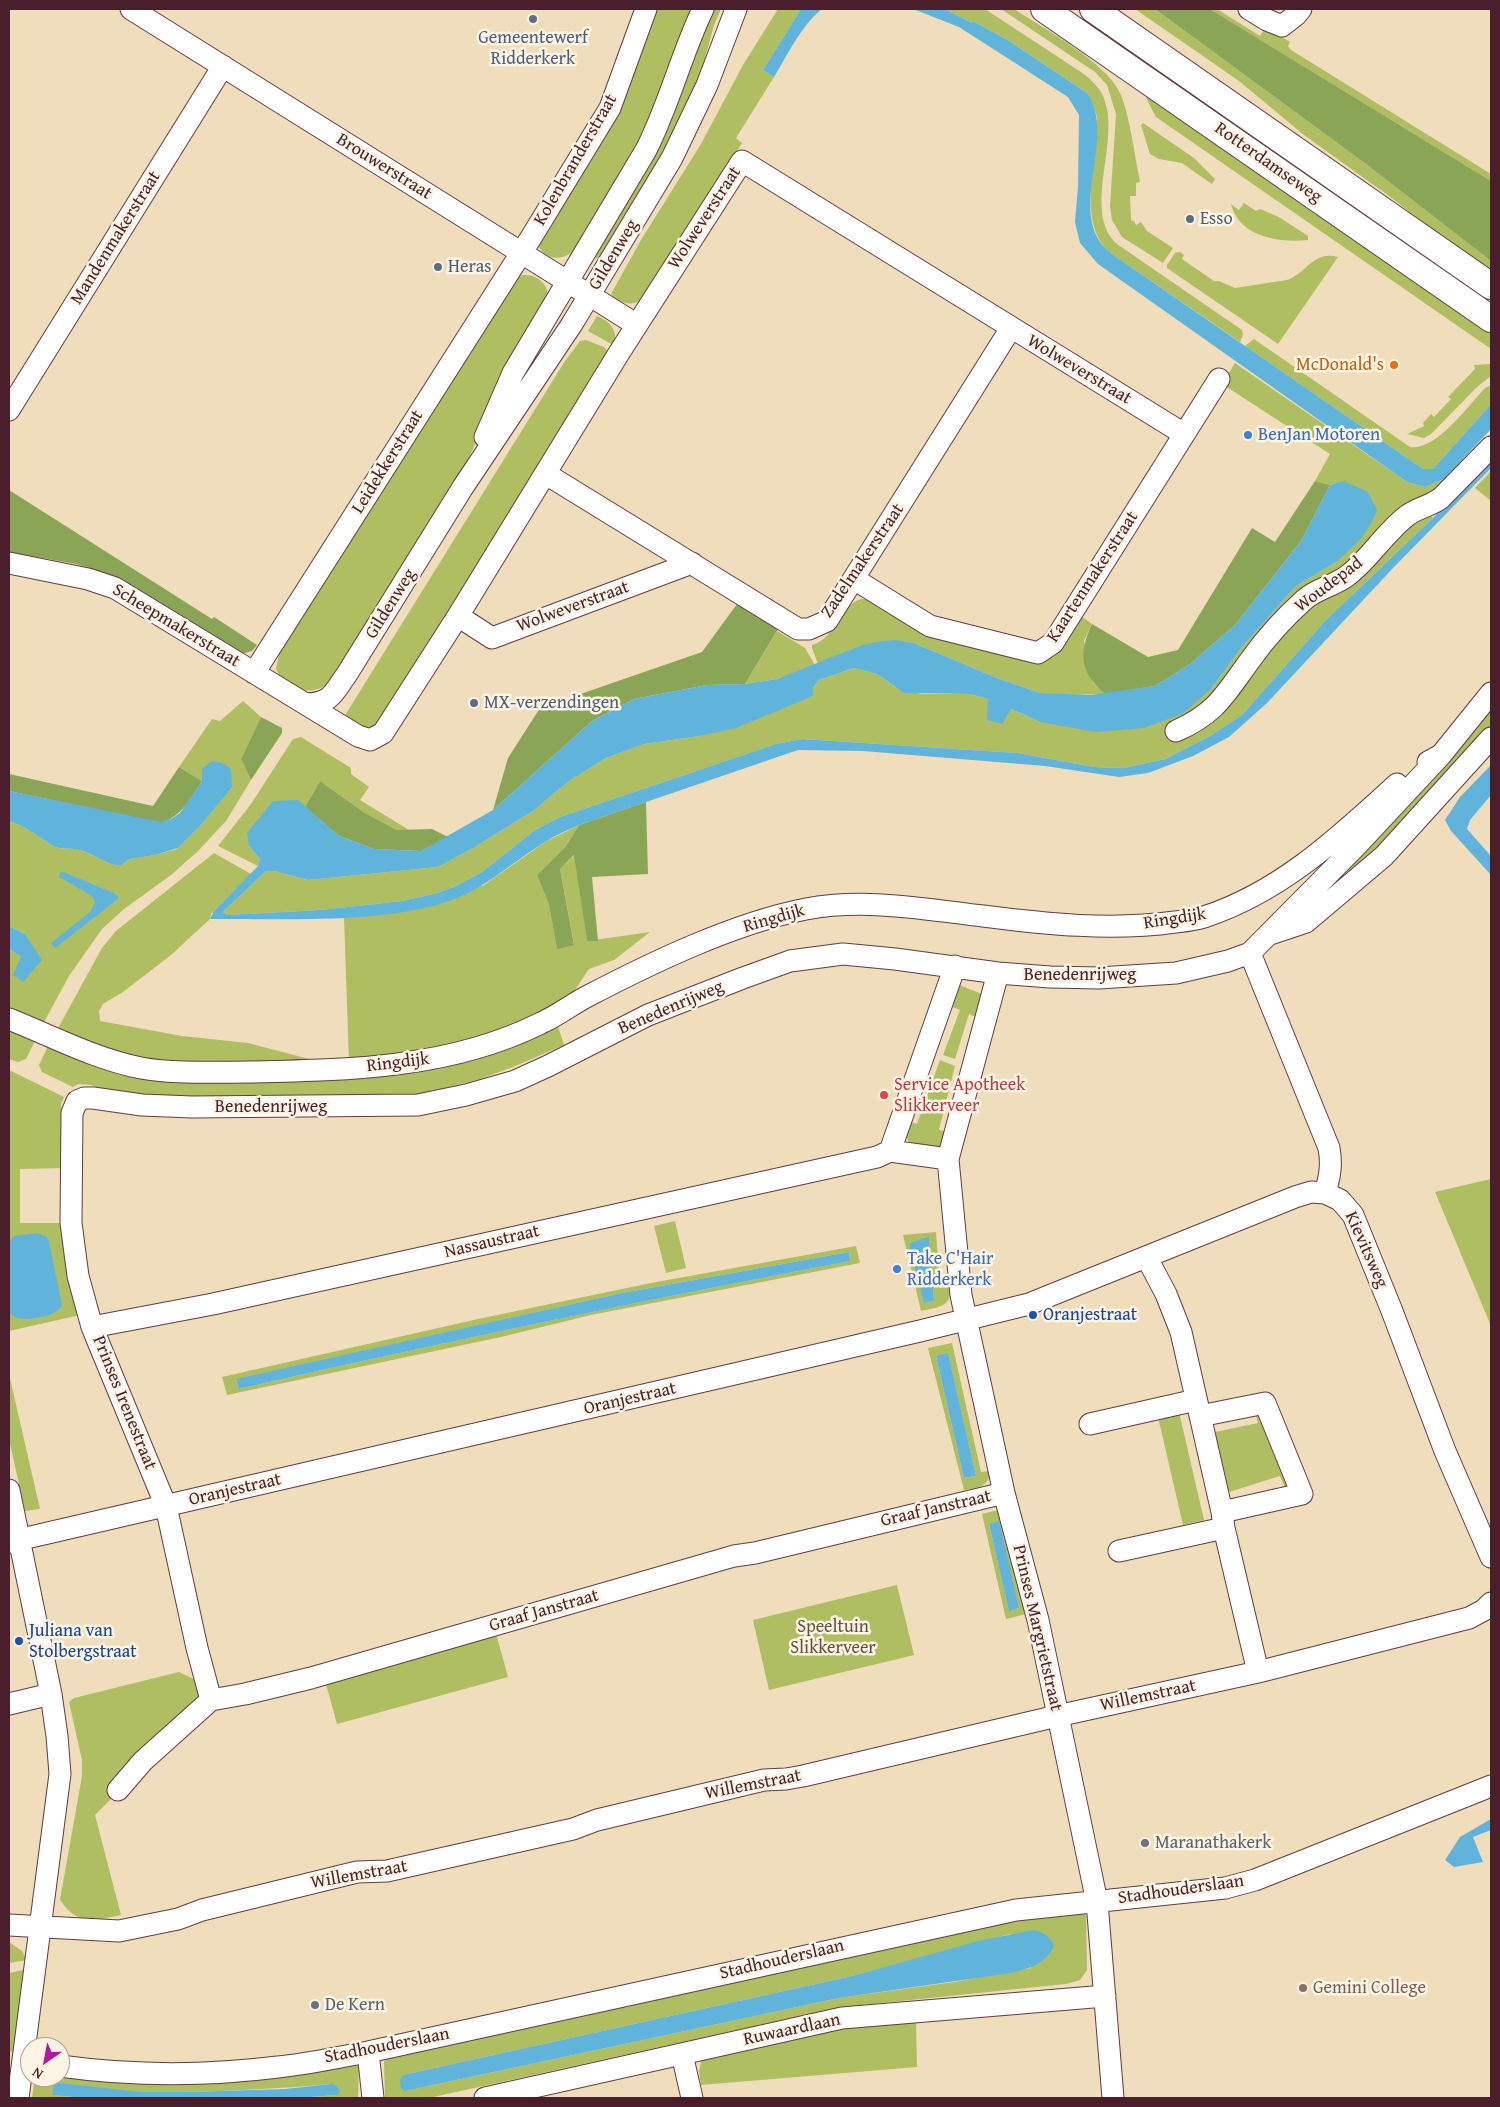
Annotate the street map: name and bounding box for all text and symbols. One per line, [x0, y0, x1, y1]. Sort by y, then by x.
marker: Gemeentewerf Ridderkerk [527, 13, 539, 25]
place label: Gemeentewerf Ridderkerk [478, 27, 588, 70]
street label: Kolenbranderstraat [530, 90, 622, 230]
street label: Rotterdamseweg [1210, 118, 1326, 208]
street label: Brouwerstraat [332, 129, 436, 205]
street label: Wolweverstraat [664, 163, 746, 273]
street label: Mandenmakerstraat [66, 167, 166, 309]
place label: Esso [1200, 208, 1233, 230]
marker: Esso [1184, 213, 1196, 225]
street label: Gildenweg [584, 216, 644, 294]
place label: Heras [448, 256, 491, 278]
marker: Heras [432, 261, 444, 273]
street label: Wolweverstraat [1023, 330, 1135, 410]
place label: McDonald's [1296, 354, 1384, 376]
marker: McDonald's [1388, 359, 1400, 371]
street label: Leidekkerstraat [348, 406, 428, 518]
place label: BenJan Motoren [1258, 424, 1380, 446]
marker: BenJan Motoren [1242, 429, 1254, 441]
street label: Zadelmakerstraat [817, 500, 909, 622]
street label: Kaartenmakerstraat [1043, 507, 1143, 647]
street label: Woudepad [1291, 552, 1367, 618]
street label: Gildenweg [361, 565, 421, 643]
street label: Wolweverstraat [514, 577, 632, 637]
street label: Scheepmakerstraat [108, 579, 244, 673]
place label: MX-verzendingen [484, 692, 619, 714]
marker: MX-verzendingen [468, 697, 480, 709]
street label: Ringdijk [741, 900, 807, 938]
street label: Ringdijk [1142, 903, 1208, 935]
street label: Benedenrijweg [1024, 964, 1136, 986]
street label: Benedenrijweg [615, 976, 727, 1040]
street label: Ringdijk [365, 1048, 431, 1078]
place label: Service Apotheek Slikkerveer [894, 1074, 1025, 1116]
marker: Service Apotheek Slikkerveer [878, 1089, 890, 1101]
street label: Benedenrijweg [215, 1096, 327, 1118]
street label: Kievitsweg [1340, 1208, 1392, 1292]
street label: Nassaustraat [442, 1221, 542, 1263]
place label: Take C'Hair Ridderkerk [907, 1248, 993, 1290]
marker: Take C'Hair Ridderkerk [891, 1263, 903, 1275]
place label: Oranjestraat [1043, 1304, 1137, 1326]
marker: Oranjestraat [1027, 1309, 1039, 1321]
street label: Prinses Irenestraat [87, 1333, 161, 1473]
street label: Oranjestraat [582, 1378, 678, 1420]
street label: Oranjestraat [187, 1469, 283, 1511]
street label: Graaf Janstraat [879, 1486, 993, 1532]
street label: Prinses Margrietstraat [1007, 1543, 1067, 1713]
street label: Graaf Janstraat [487, 1585, 601, 1637]
park label: Speeltuin Slikkerveer [790, 1616, 876, 1658]
place label: Juliana van Stolbergstraat [29, 1620, 137, 1662]
marker: Juliana van Stolbergstraat [13, 1635, 25, 1647]
street label: Willemstraat [1098, 1675, 1198, 1717]
street label: Willemstraat [703, 1765, 803, 1805]
place label: Maranathakerk [1155, 1832, 1271, 1854]
marker: Maranathakerk [1139, 1837, 1151, 1849]
street label: Willemstraat [309, 1856, 409, 1894]
street label: Stadhouderslaan [1117, 1870, 1245, 1910]
street label: Stadhouderslaan [718, 1935, 846, 1985]
place label: Gemini College [1313, 1977, 1426, 1999]
marker: Gemini College [1297, 1982, 1309, 1994]
place label: De Kern [325, 1994, 385, 2016]
marker: De Kern [309, 1999, 321, 2011]
street label: Ruwaardlaan [742, 2009, 842, 2051]
street label: Stadhouderslaan [323, 2023, 451, 2069]
north arrow [20, 2037, 70, 2087]
text: N [28, 2063, 47, 2085]

